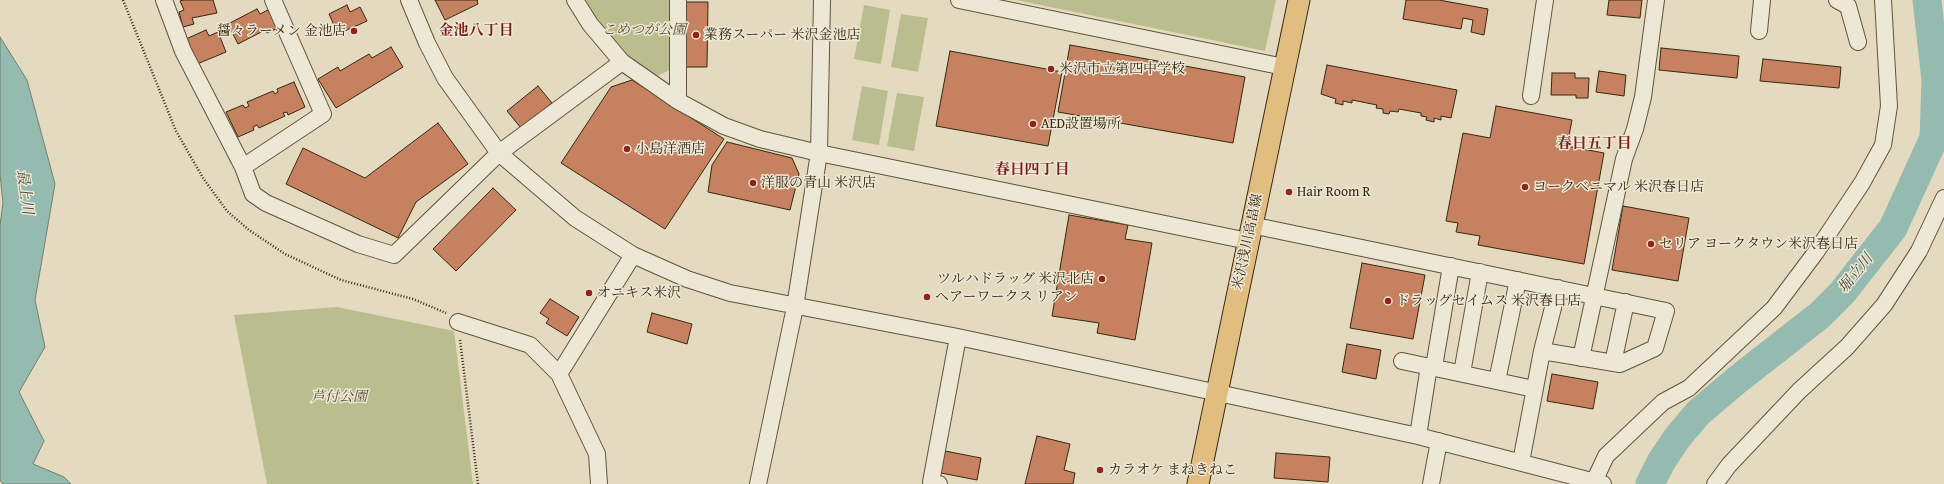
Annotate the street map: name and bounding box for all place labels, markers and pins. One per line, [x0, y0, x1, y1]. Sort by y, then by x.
place label: 醤々ラーメン 金池店 [217, 23, 346, 39]
marker: 醤々ラーメン 金池店 [349, 26, 359, 36]
place label: 業務スーパー 米沢金池店 [704, 27, 860, 43]
marker: 業務スーパー 米沢金池店 [691, 30, 701, 40]
place label: 米沢市立第四中学校 [1059, 61, 1185, 77]
marker: 米沢市立第四中学校 [1046, 64, 1056, 74]
place label: AED設置場所 [1041, 116, 1121, 132]
marker: AED設置場所 [1028, 119, 1038, 129]
place label: 小島洋酒店 [635, 141, 705, 157]
marker: 小島洋酒店 [622, 144, 632, 154]
place label: 洋服の青山 米沢店 [761, 175, 876, 191]
marker: 洋服の青山 米沢店 [748, 178, 758, 188]
place label: ヨークベニマル 米沢春日店 [1533, 179, 1704, 195]
marker: ヨークベニマル 米沢春日店 [1520, 182, 1530, 192]
place label: Hair Room R [1297, 184, 1371, 200]
marker: Hair Room R [1284, 187, 1294, 197]
place label: セリア ヨークタウン米沢春日店 [1659, 236, 1858, 252]
marker: セリア ヨークタウン米沢春日店 [1646, 239, 1656, 249]
place label: ツルハドラッグ 米沢北店 [937, 271, 1094, 287]
marker: ツルハドラッグ 米沢北店 [1097, 274, 1107, 284]
place label: オニキス米沢 [597, 285, 681, 301]
marker: オニキス米沢 [584, 288, 594, 298]
place label: ヘアーワークス リアン [935, 289, 1078, 305]
marker: ヘアーワークス リアン [922, 292, 932, 302]
place label: ドラッグセイムス 米沢春日店 [1396, 293, 1581, 309]
marker: ドラッグセイムス 米沢春日店 [1383, 296, 1393, 306]
place label: カラオケ まねきねこ [1108, 462, 1237, 478]
marker: カラオケ まねきねこ [1095, 465, 1105, 475]

